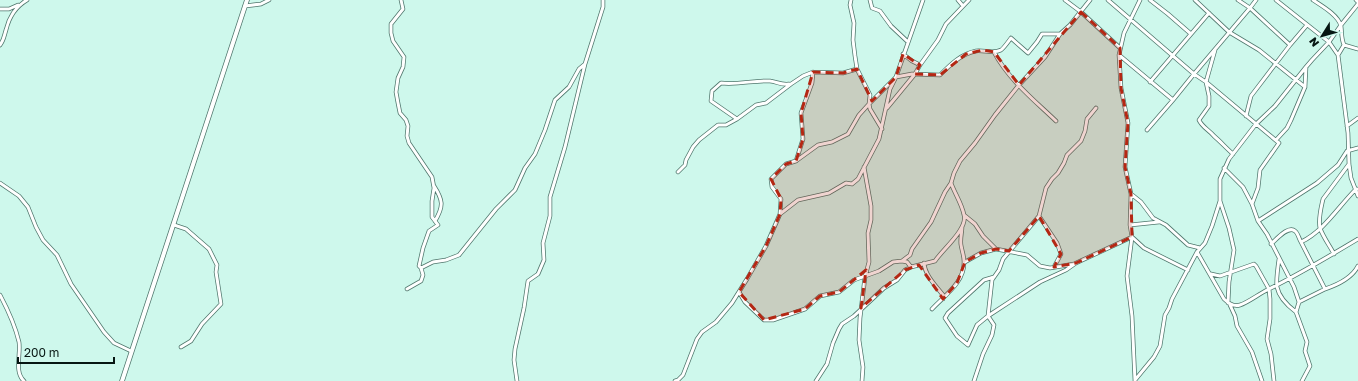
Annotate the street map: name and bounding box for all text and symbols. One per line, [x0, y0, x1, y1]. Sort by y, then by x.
north arrow [1302, 16, 1342, 56]
text: N [1306, 35, 1321, 50]
scale bar [18, 339, 114, 365]
text: 200 m [24, 345, 59, 360]

